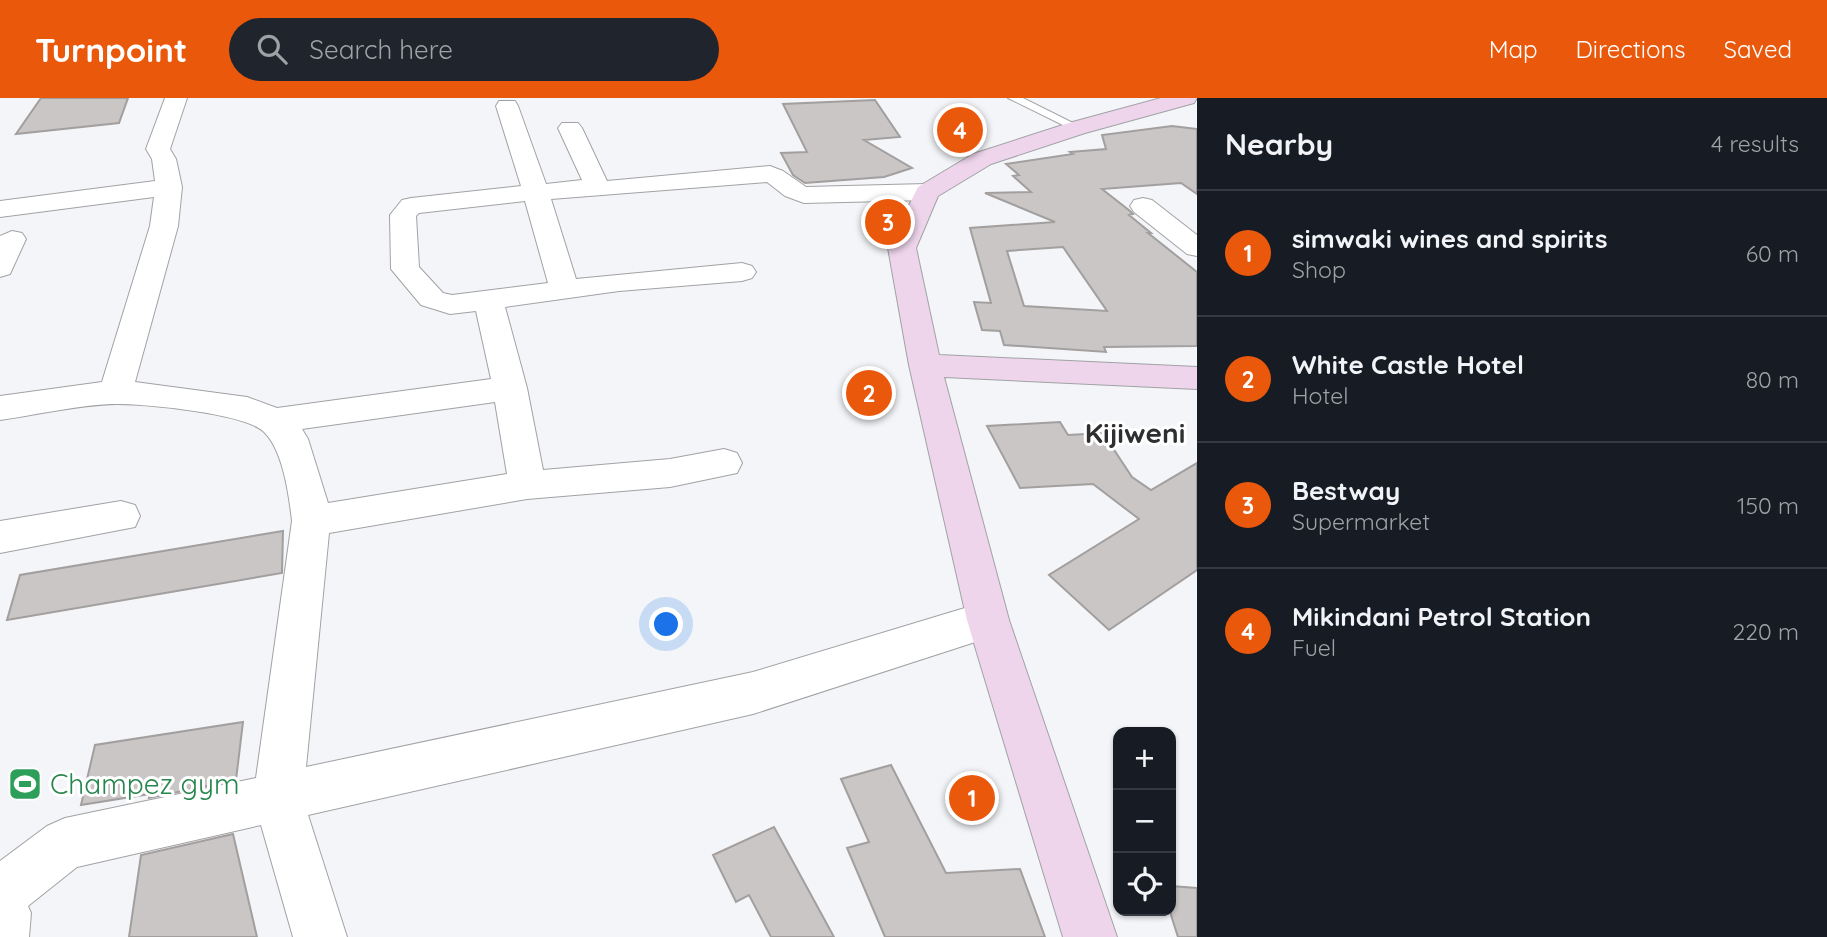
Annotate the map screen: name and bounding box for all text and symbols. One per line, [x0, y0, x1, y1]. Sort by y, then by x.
search box [229, 18, 719, 81]
text: Turnpoint [35, 29, 187, 70]
icon: search [253, 30, 291, 68]
text: Search here [309, 33, 453, 66]
text: Map [1489, 34, 1538, 64]
text: Directions [1576, 34, 1686, 64]
text: Saved [1724, 34, 1792, 64]
pin: 4 [937, 104, 983, 156]
text: Nearby [1225, 125, 1333, 163]
text: 4 results [1711, 129, 1799, 158]
pin: 3 [865, 196, 911, 248]
text: simwaki wines and spirits [1292, 222, 1608, 255]
text: 1 [1244, 239, 1252, 268]
text: 60 m [1746, 239, 1799, 268]
text: Shop [1292, 255, 1346, 284]
text: White Castle Hotel [1292, 348, 1524, 381]
text: 2 [1241, 365, 1255, 394]
text: 80 m [1746, 365, 1799, 394]
pin: 2 [846, 367, 892, 419]
text: Hotel [1292, 381, 1348, 410]
district label: Kijiweni [1085, 415, 1185, 450]
text: Bestway [1292, 474, 1400, 507]
text: 3 [1242, 491, 1254, 520]
text: 150 m [1737, 491, 1799, 520]
text: Supermarket [1292, 507, 1430, 536]
text: Mikindani Petrol Station [1292, 600, 1591, 633]
your location [649, 607, 683, 641]
text: 4 [1241, 617, 1255, 646]
text: 220 m [1733, 617, 1799, 646]
text: Fuel [1292, 633, 1336, 662]
map controls [1113, 727, 1176, 916]
button: + [1113, 727, 1176, 790]
sports icon: Champez gym [6, 765, 44, 803]
place label: Champez gym [50, 766, 239, 801]
pin: 1 [949, 772, 995, 824]
button: − [1113, 790, 1176, 853]
button: locate [1113, 853, 1176, 916]

